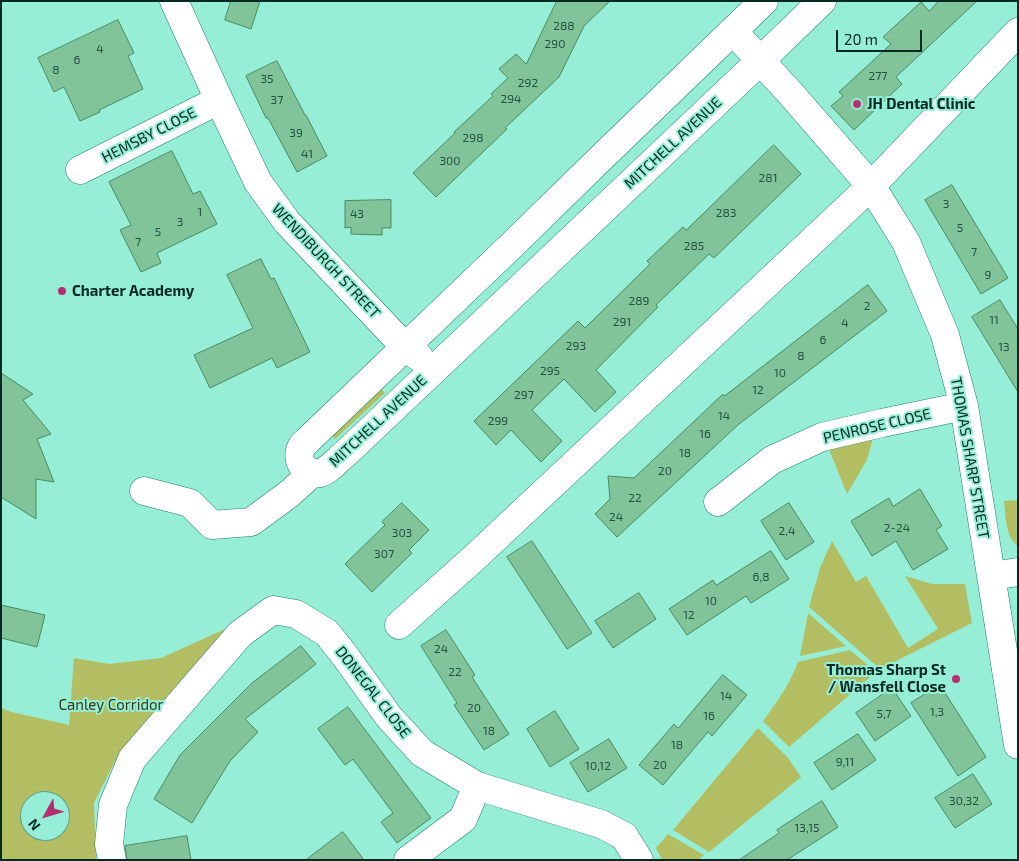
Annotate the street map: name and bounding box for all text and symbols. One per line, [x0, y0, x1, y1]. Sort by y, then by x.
house number: 288 [553, 19, 575, 33]
scale bar [839, 20, 925, 52]
text: 20 m [844, 30, 878, 48]
house number: 290 [545, 37, 565, 51]
house number: 4 [96, 42, 104, 56]
house number: 6 [74, 53, 80, 67]
house number: 8 [52, 63, 60, 77]
house number: 277 [868, 69, 888, 83]
house number: 35 [260, 72, 274, 86]
house number: 292 [518, 76, 538, 90]
house number: 294 [501, 92, 521, 106]
house number: 37 [271, 93, 283, 107]
street label: MITCHELL AVENUE [621, 93, 725, 193]
place label: JH Dental Clinic [867, 95, 975, 113]
marker: JH Dental Clinic [851, 98, 863, 110]
street label: HEMSBY CLOSE [99, 103, 199, 167]
house number: 39 [289, 126, 303, 140]
house number: 298 [463, 131, 483, 145]
house number: 41 [301, 147, 313, 161]
house number: 300 [439, 154, 461, 168]
house number: 281 [759, 171, 777, 185]
house number: 3 [943, 197, 949, 211]
street label: WENDIBURGH STREET [268, 200, 384, 322]
house number: 1 [198, 205, 202, 219]
house number: 283 [716, 206, 736, 220]
house number: 43 [350, 207, 364, 221]
house number: 3 [177, 215, 183, 229]
house number: 5 [957, 221, 963, 235]
house number: 5 [155, 225, 161, 239]
house number: 7 [135, 235, 141, 249]
house number: 285 [684, 239, 704, 253]
house number: 7 [971, 245, 977, 259]
house number: 9 [985, 268, 991, 282]
place label: Charter Academy [72, 282, 194, 300]
marker: Charter Academy [56, 285, 68, 297]
house number: 289 [629, 294, 649, 308]
house number: 2 [864, 299, 870, 313]
house number: 11 [989, 313, 999, 327]
house number: 291 [613, 315, 631, 329]
house number: 4 [841, 316, 849, 330]
house number: 6 [820, 333, 826, 347]
house number: 293 [566, 339, 586, 353]
house number: 13 [998, 340, 1010, 354]
house number: 8 [797, 349, 805, 363]
house number: 295 [540, 364, 560, 378]
house number: 10 [774, 366, 786, 380]
street label: MITCHELL AVENUE [326, 371, 430, 471]
street label: THOMAS SHARP STREET [947, 376, 993, 540]
house number: 12 [752, 383, 764, 397]
house number: 297 [514, 388, 534, 402]
street label: PENROSE CLOSE [821, 405, 933, 447]
house number: 14 [718, 409, 730, 423]
house number: 299 [488, 414, 508, 428]
house number: 16 [699, 427, 711, 441]
house number: 18 [679, 446, 691, 460]
house number: 20 [658, 464, 672, 478]
house number: 22 [628, 491, 642, 505]
house number: 24 [609, 510, 623, 524]
house number: 2-24 [884, 521, 910, 535]
house number: 2,4 [779, 524, 795, 538]
house number: 303 [392, 526, 412, 540]
house number: 307 [374, 547, 394, 561]
house number: 6,8 [753, 570, 769, 584]
house number: 10 [705, 594, 717, 608]
house number: 12 [683, 608, 695, 622]
house number: 24 [434, 642, 448, 656]
street label: DONEGAL CLOSE [332, 643, 414, 741]
place label: Thomas Sharp St / Wansfell Close [826, 661, 946, 696]
house number: 22 [448, 665, 462, 679]
marker: Thomas Sharp St / Wansfell Close [950, 673, 962, 685]
house number: 14 [720, 689, 732, 703]
park label: Canley Corridor [58, 696, 164, 714]
house number: 20 [467, 701, 481, 715]
house number: 1,3 [930, 705, 944, 719]
house number: 5,7 [877, 707, 891, 721]
house number: 16 [703, 709, 715, 723]
house number: 18 [483, 724, 495, 738]
house number: 18 [671, 738, 683, 752]
house number: 9,11 [836, 755, 854, 769]
house number: 20 [653, 758, 667, 772]
house number: 10,12 [585, 759, 611, 773]
north arrow [20, 791, 70, 841]
house number: 30,32 [949, 794, 979, 808]
text: N [24, 816, 44, 834]
house number: 13,15 [795, 821, 819, 835]

